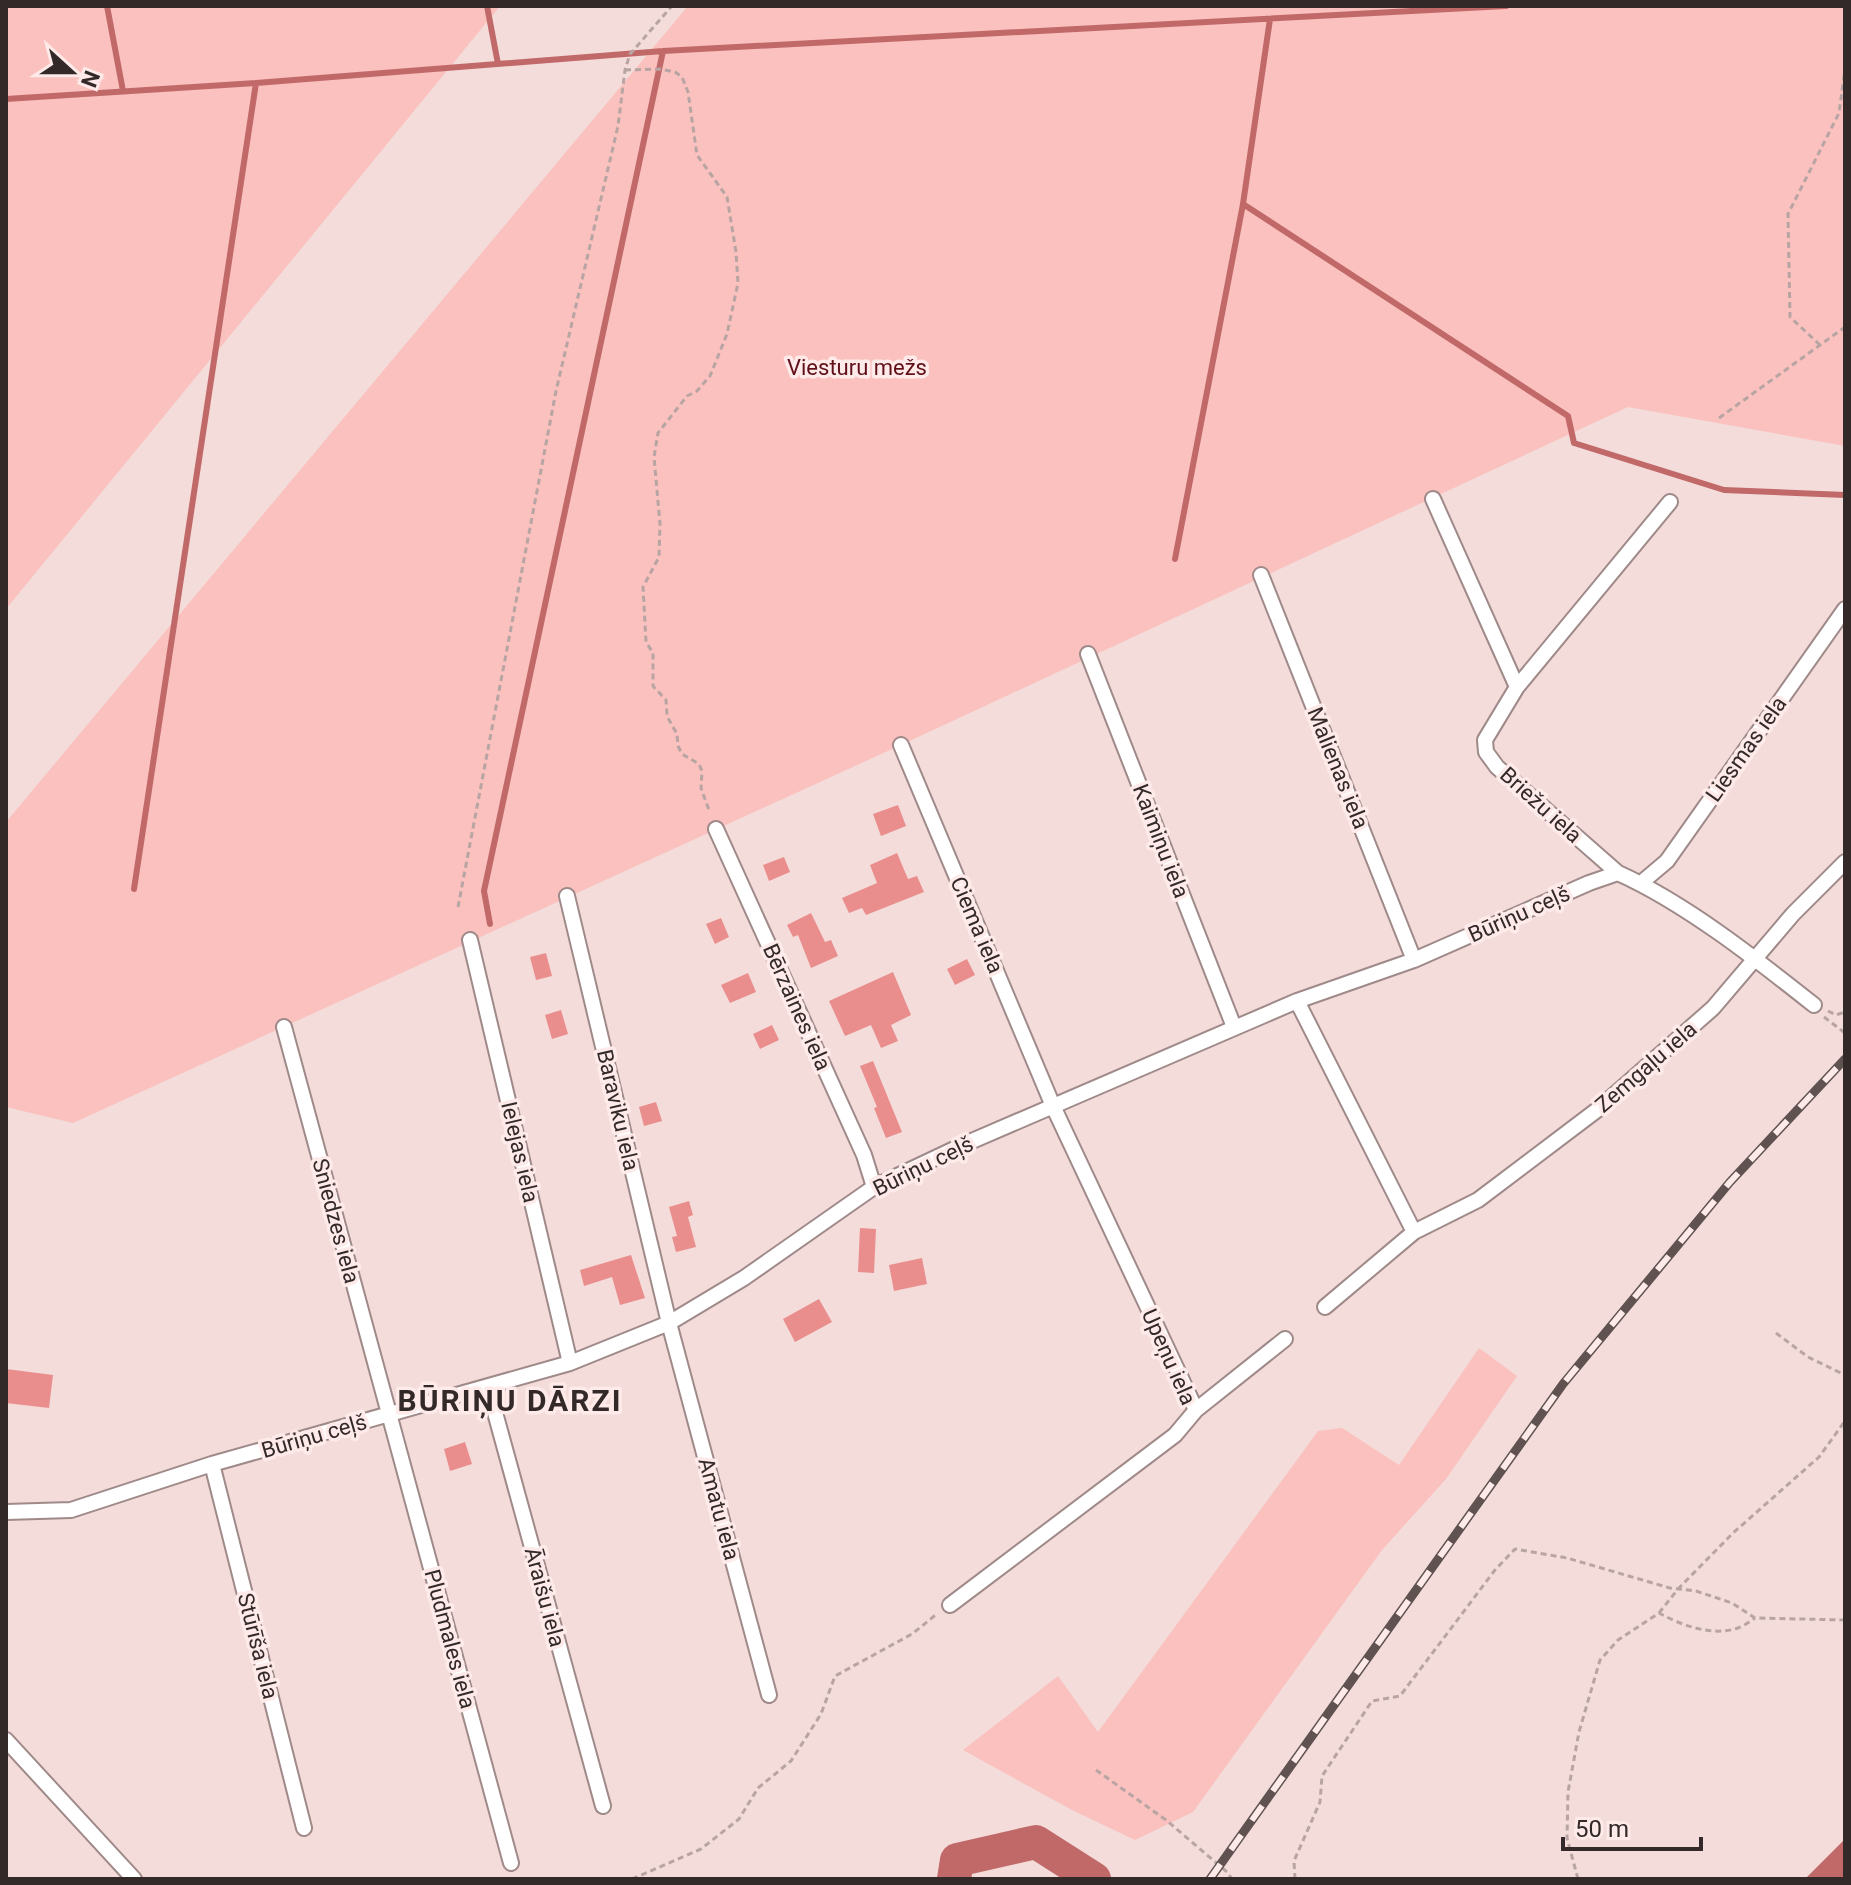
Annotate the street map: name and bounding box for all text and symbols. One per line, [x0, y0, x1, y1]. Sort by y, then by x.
north arrow [32, 32, 112, 112]
text: N [76, 67, 105, 91]
park label: Viesturu mežs [787, 355, 927, 380]
street label: Liesmas iela [1701, 692, 1791, 806]
street label: Malienas iela [1302, 704, 1374, 832]
street label: Briežu iela [1495, 762, 1587, 848]
street label: Kaimiņu iela [1127, 781, 1194, 902]
street label: Ciema iela [945, 873, 1009, 977]
street label: Būriņu ceļš [1464, 881, 1574, 948]
street label: Bērzaines iela [758, 940, 836, 1074]
street label: Zemgaļu iela [1590, 1016, 1702, 1118]
street label: Baraviku iela [592, 1047, 644, 1173]
street label: Ielejas iela [496, 1099, 544, 1205]
street label: Būriņu ceļš [869, 1131, 978, 1202]
street label: Sniedzes iela [307, 1156, 365, 1286]
street label: Upeņu iela [1136, 1305, 1201, 1409]
district label: BŪRIŅU DĀRZI [398, 1383, 622, 1419]
street label: Būriņu ceļš [259, 1409, 370, 1464]
street label: Amatu iela [693, 1455, 745, 1563]
street label: Āraišu iela [520, 1545, 570, 1649]
street label: Pludmales iela [419, 1567, 481, 1711]
street label: Stūrīša iela [233, 1590, 283, 1702]
scale bar [1563, 1801, 1701, 1851]
text: 50 m [1575, 1815, 1629, 1843]

